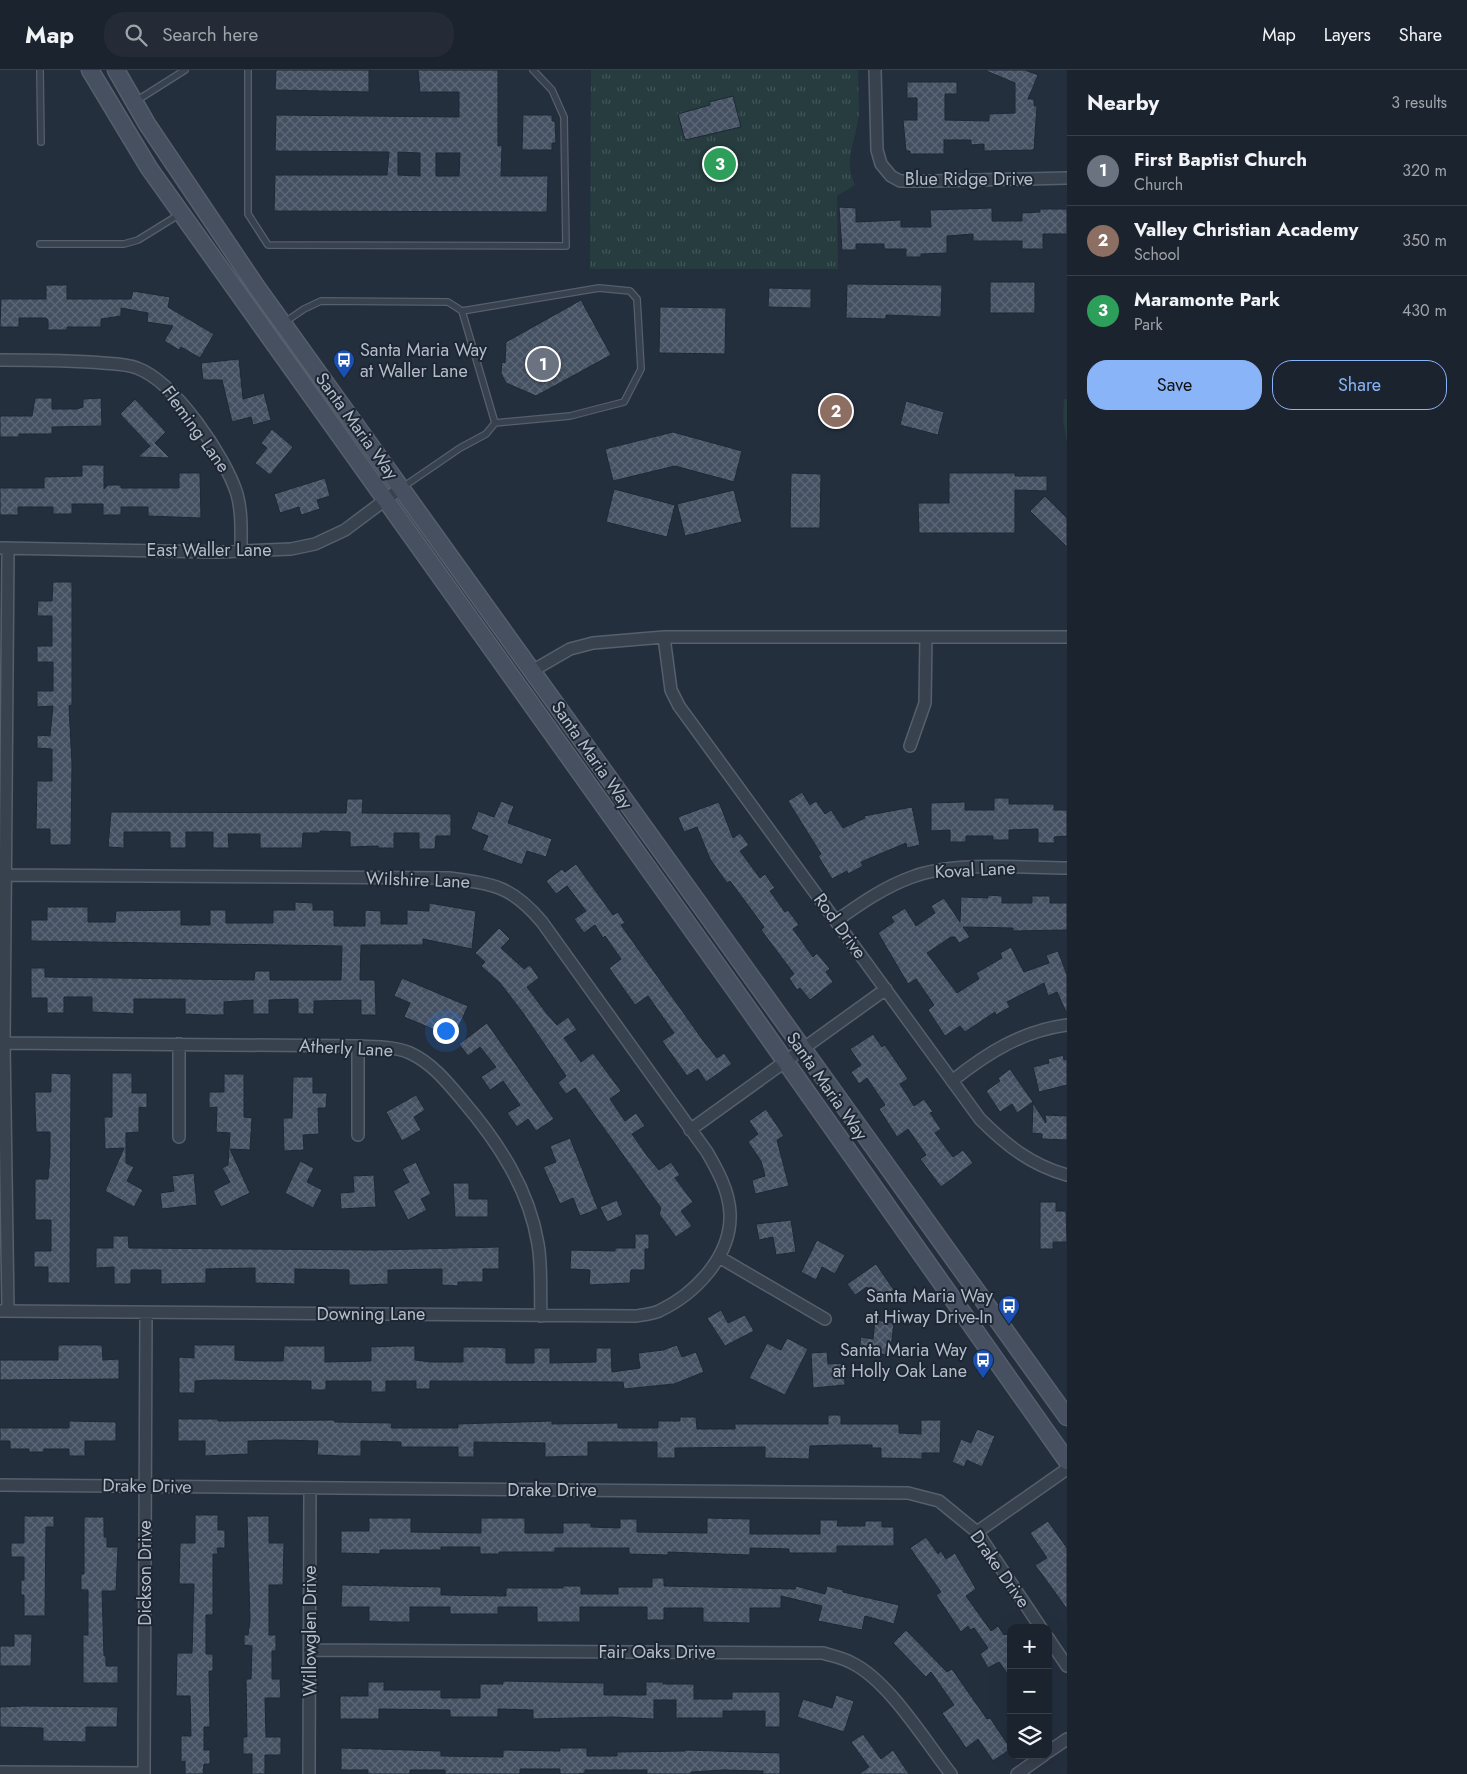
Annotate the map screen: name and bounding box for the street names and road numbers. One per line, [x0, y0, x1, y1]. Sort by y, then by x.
street label: Blue Ridge Drive [905, 166, 1033, 192]
street label: Santa Maria Way [309, 367, 405, 485]
street label: Fleming Lane [156, 380, 236, 478]
street label: East Waller Lane [147, 537, 271, 563]
street label: Santa Maria Way [545, 696, 639, 815]
street label: Koval Lane [934, 855, 1016, 885]
street label: Wilshire Lane [366, 865, 470, 895]
street label: Rod Drive [807, 888, 873, 964]
street label: Santa Maria Way [780, 1027, 874, 1146]
street label: Atherly Lane [298, 1033, 394, 1063]
street label: Downing Lane [317, 1301, 425, 1327]
street label: Drake Drive [102, 1472, 192, 1500]
street label: Drake Drive [507, 1477, 597, 1503]
street label: Dickson Drive [132, 1520, 158, 1626]
street label: Drake Drive [964, 1525, 1036, 1613]
street label: Willowglen Drive [297, 1566, 323, 1696]
street label: Fair Oaks Drive [599, 1639, 715, 1665]

